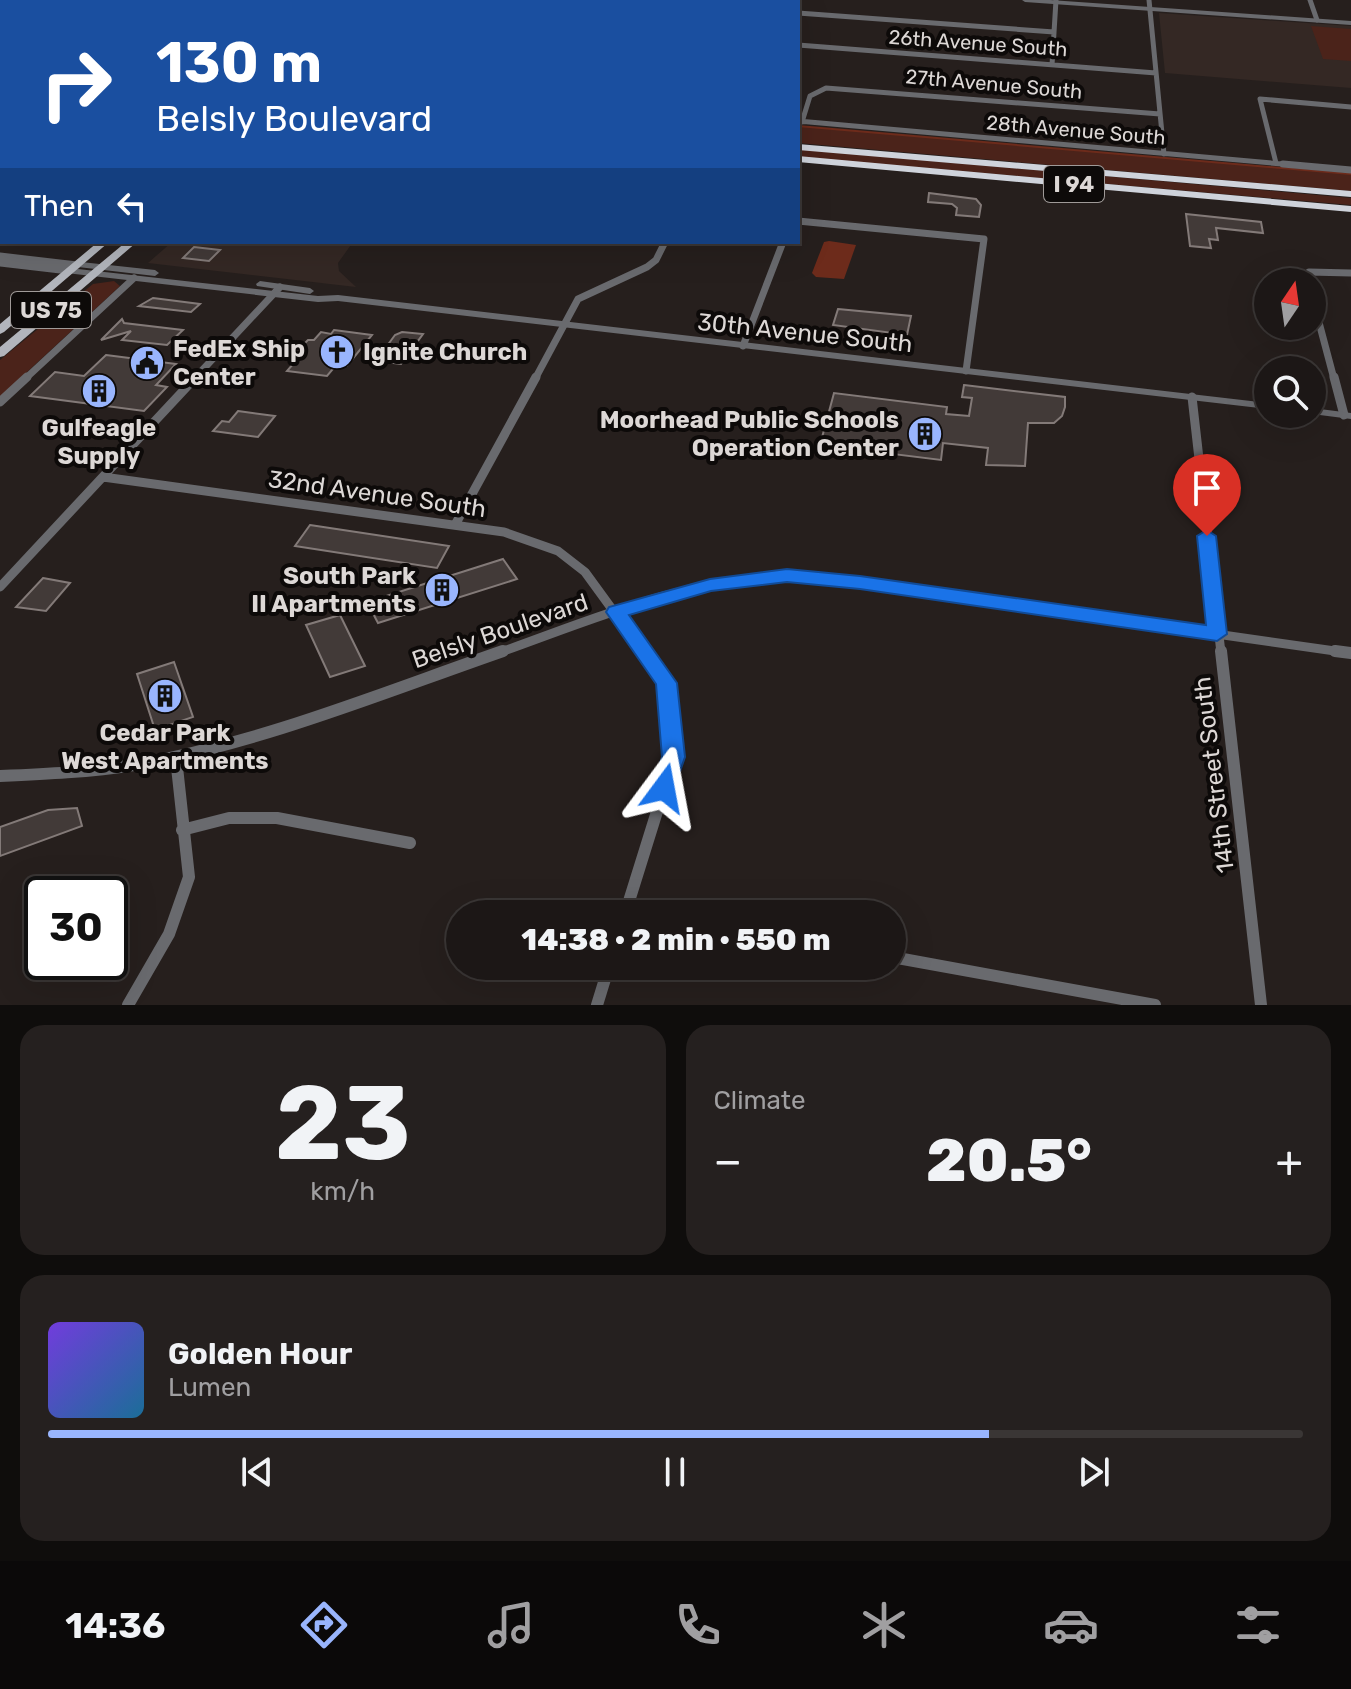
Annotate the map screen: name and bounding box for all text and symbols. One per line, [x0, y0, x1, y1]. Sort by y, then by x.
street label: 26th Avenue South [888, 25, 1068, 61]
text: 130 m [156, 30, 322, 96]
icon: right [24, 32, 128, 136]
street label: 27th Avenue South [905, 64, 1083, 104]
text: Belsly Boulevard [156, 97, 432, 140]
street label: 28th Avenue South [985, 110, 1167, 150]
road number: I 94 [1044, 166, 1104, 202]
icon: left [110, 184, 154, 228]
text: Then [24, 188, 94, 224]
north arrow [1254, 268, 1326, 340]
map controls [1254, 268, 1326, 428]
road number: US 75 [11, 292, 91, 328]
street label: 30th Avenue South [696, 308, 914, 358]
church icon: Ignite Church [318, 333, 356, 371]
place label: FedEx Ship Center [173, 335, 305, 391]
place label: Ignite Church [363, 338, 527, 366]
public building icon: FedEx Ship Center [128, 344, 166, 382]
button: search [1254, 356, 1326, 428]
building icon: Gulfeagle Supply [80, 372, 118, 410]
place label: Moorhead Public Schools Operation Center [600, 406, 899, 462]
place label: Gulfeagle Supply [42, 414, 156, 470]
building icon: Moorhead Public Schools Operation Center [906, 415, 944, 453]
pin [1173, 454, 1241, 536]
street label: 32nd Avenue South [266, 465, 488, 523]
icon: arrive [1185, 466, 1229, 510]
place label: South Park II Apartments [251, 562, 416, 618]
building icon: South Park II Apartments [423, 571, 461, 609]
street label: Belsly Boulevard [408, 588, 592, 674]
street label: 14th Street South [1188, 675, 1240, 875]
building icon: Cedar Park West Apartments [146, 677, 184, 715]
place label: Cedar Park West Apartments [61, 719, 269, 775]
position arrow [622, 746, 706, 830]
speed limit sign: 30 [24, 876, 128, 980]
text: 14:38 · 2 min · 550 m [521, 922, 831, 958]
text: 23 [275, 1062, 411, 1185]
text: Climate [714, 1085, 806, 1116]
text: 20.5° [926, 1125, 1092, 1196]
text: − [714, 1135, 742, 1187]
text: + [1276, 1135, 1303, 1187]
text: km/h [310, 1176, 375, 1207]
text: Golden Hour [168, 1336, 352, 1372]
text: Lumen [168, 1372, 251, 1403]
icon: previous [235, 1450, 279, 1494]
icon: pause [653, 1450, 697, 1494]
icon: next [1072, 1450, 1116, 1494]
icon: directions [296, 1597, 352, 1653]
icon: music [483, 1597, 539, 1653]
icon: phone [670, 1597, 726, 1653]
icon: climate [856, 1597, 912, 1653]
icon: car [1043, 1597, 1099, 1653]
icon: filters [1230, 1597, 1286, 1653]
text: 14:36 [65, 1604, 166, 1647]

